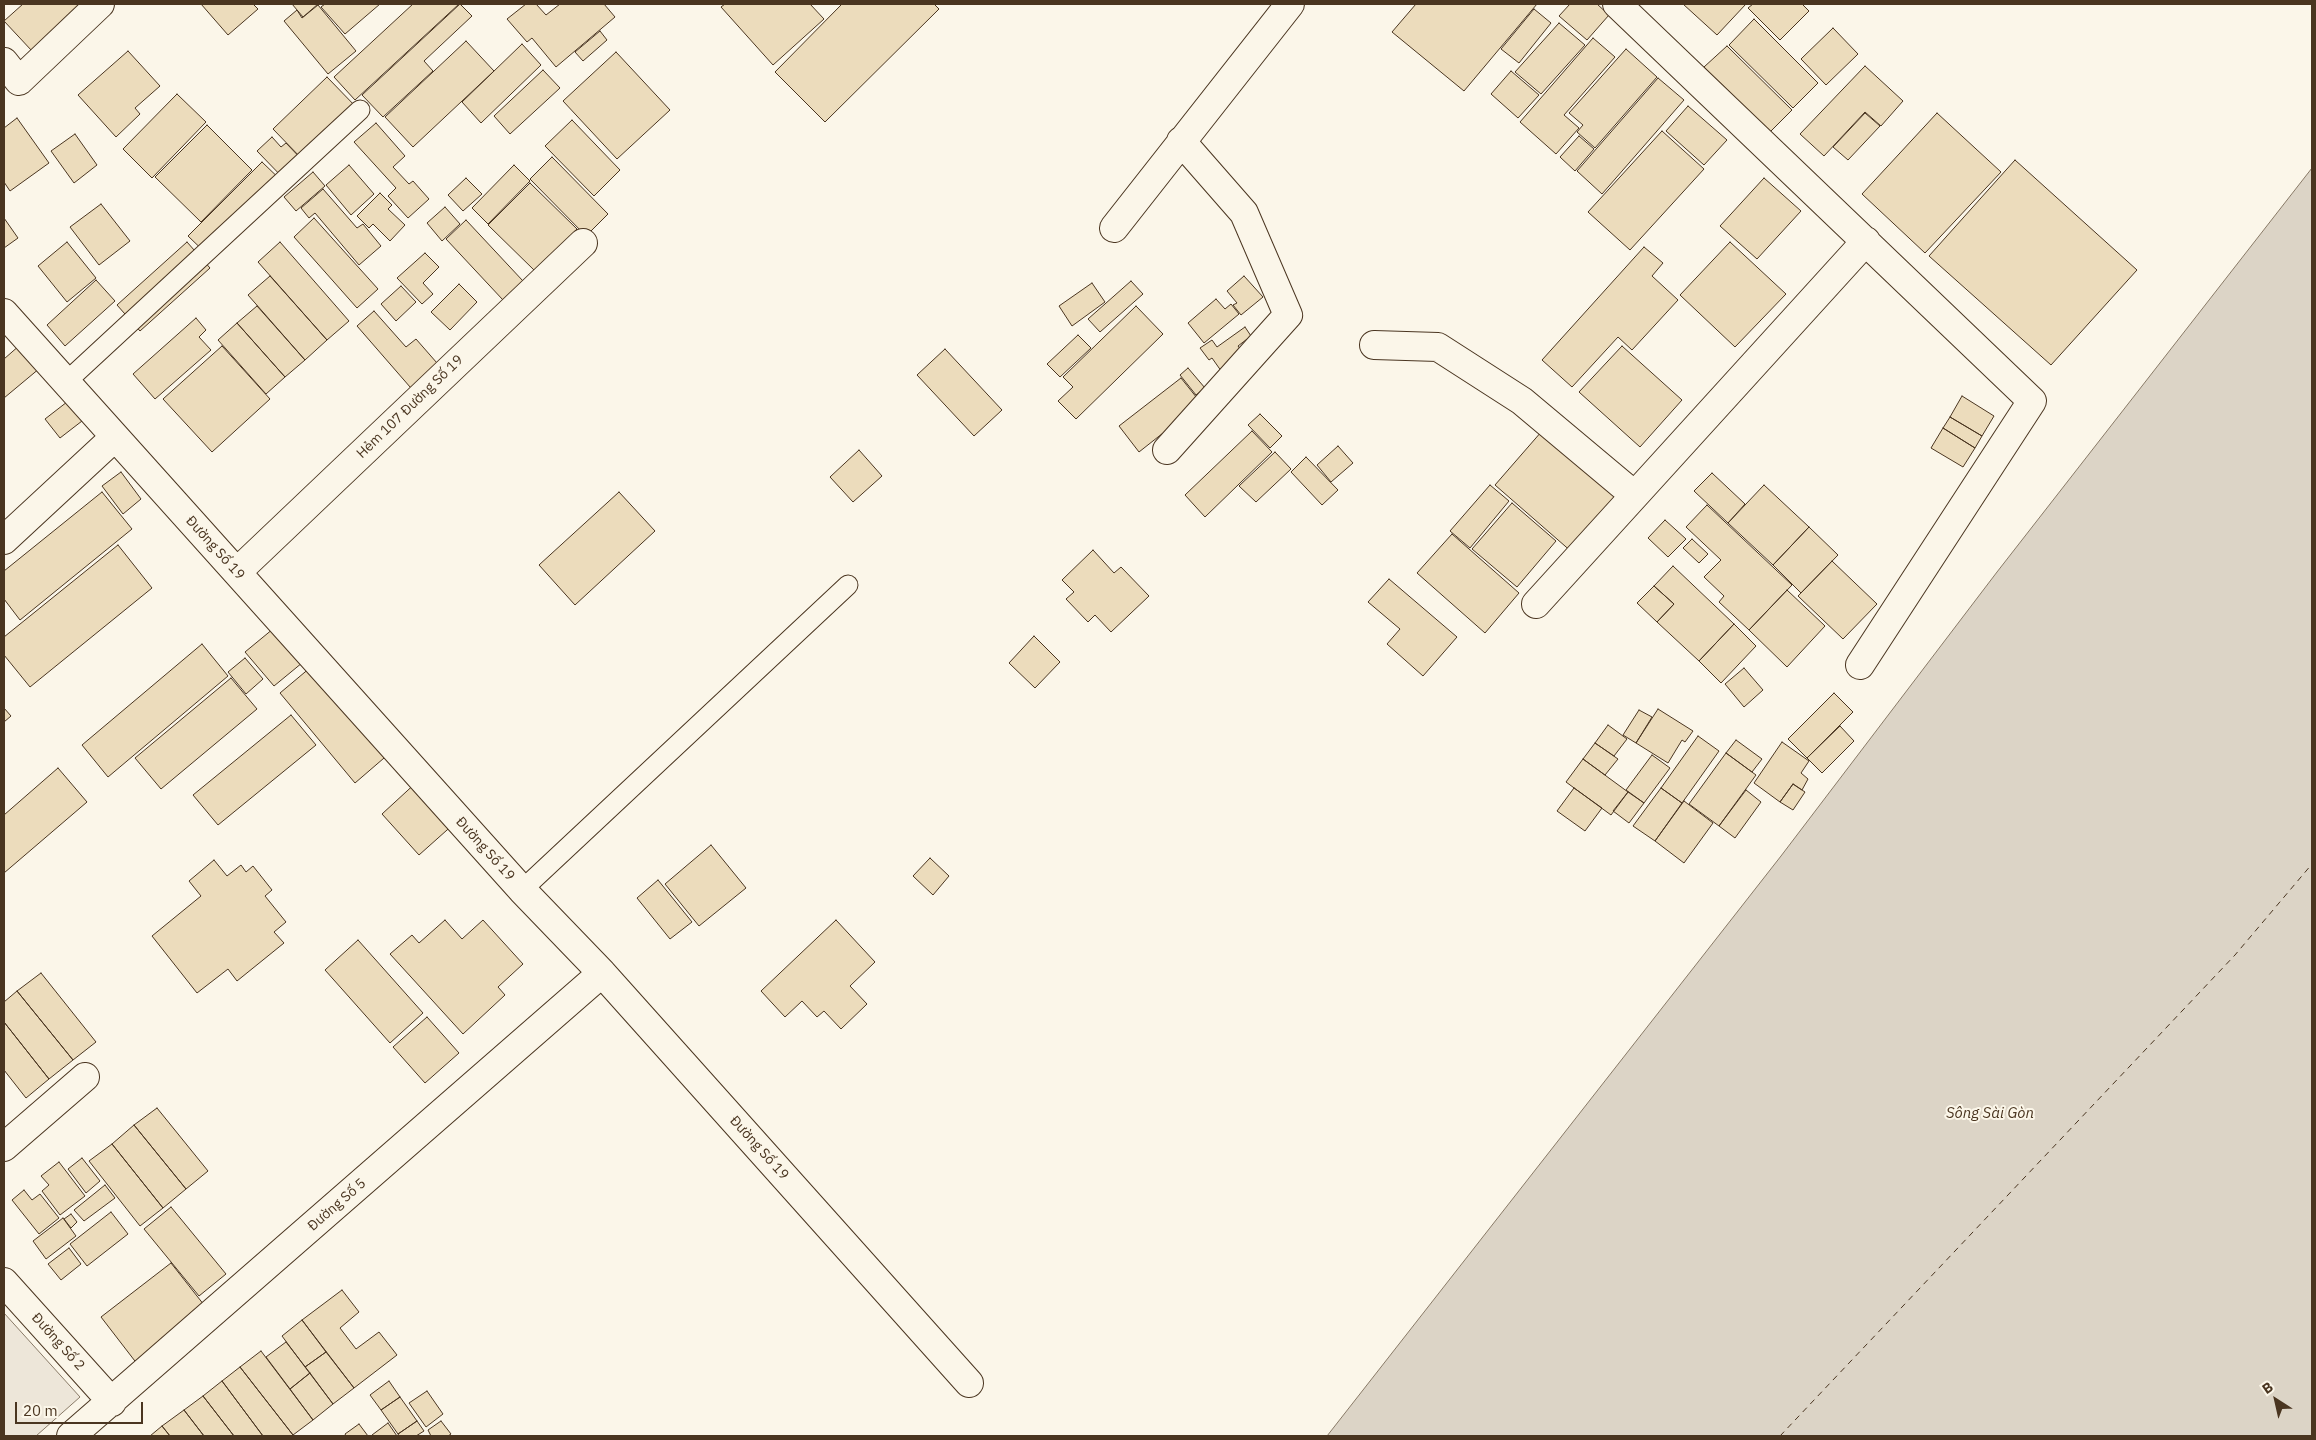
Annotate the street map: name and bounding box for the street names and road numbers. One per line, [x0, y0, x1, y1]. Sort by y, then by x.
street label: Hẻm 107 Đường Số 19 [353, 352, 467, 462]
street label: Đường Số 19 [182, 513, 248, 583]
street label: Đường Số 19 [452, 814, 518, 884]
street label: Đường Số 19 [726, 1113, 792, 1183]
street label: Đường Số 5 [304, 1175, 370, 1235]
street label: Đường Số 2 [28, 1310, 88, 1374]

